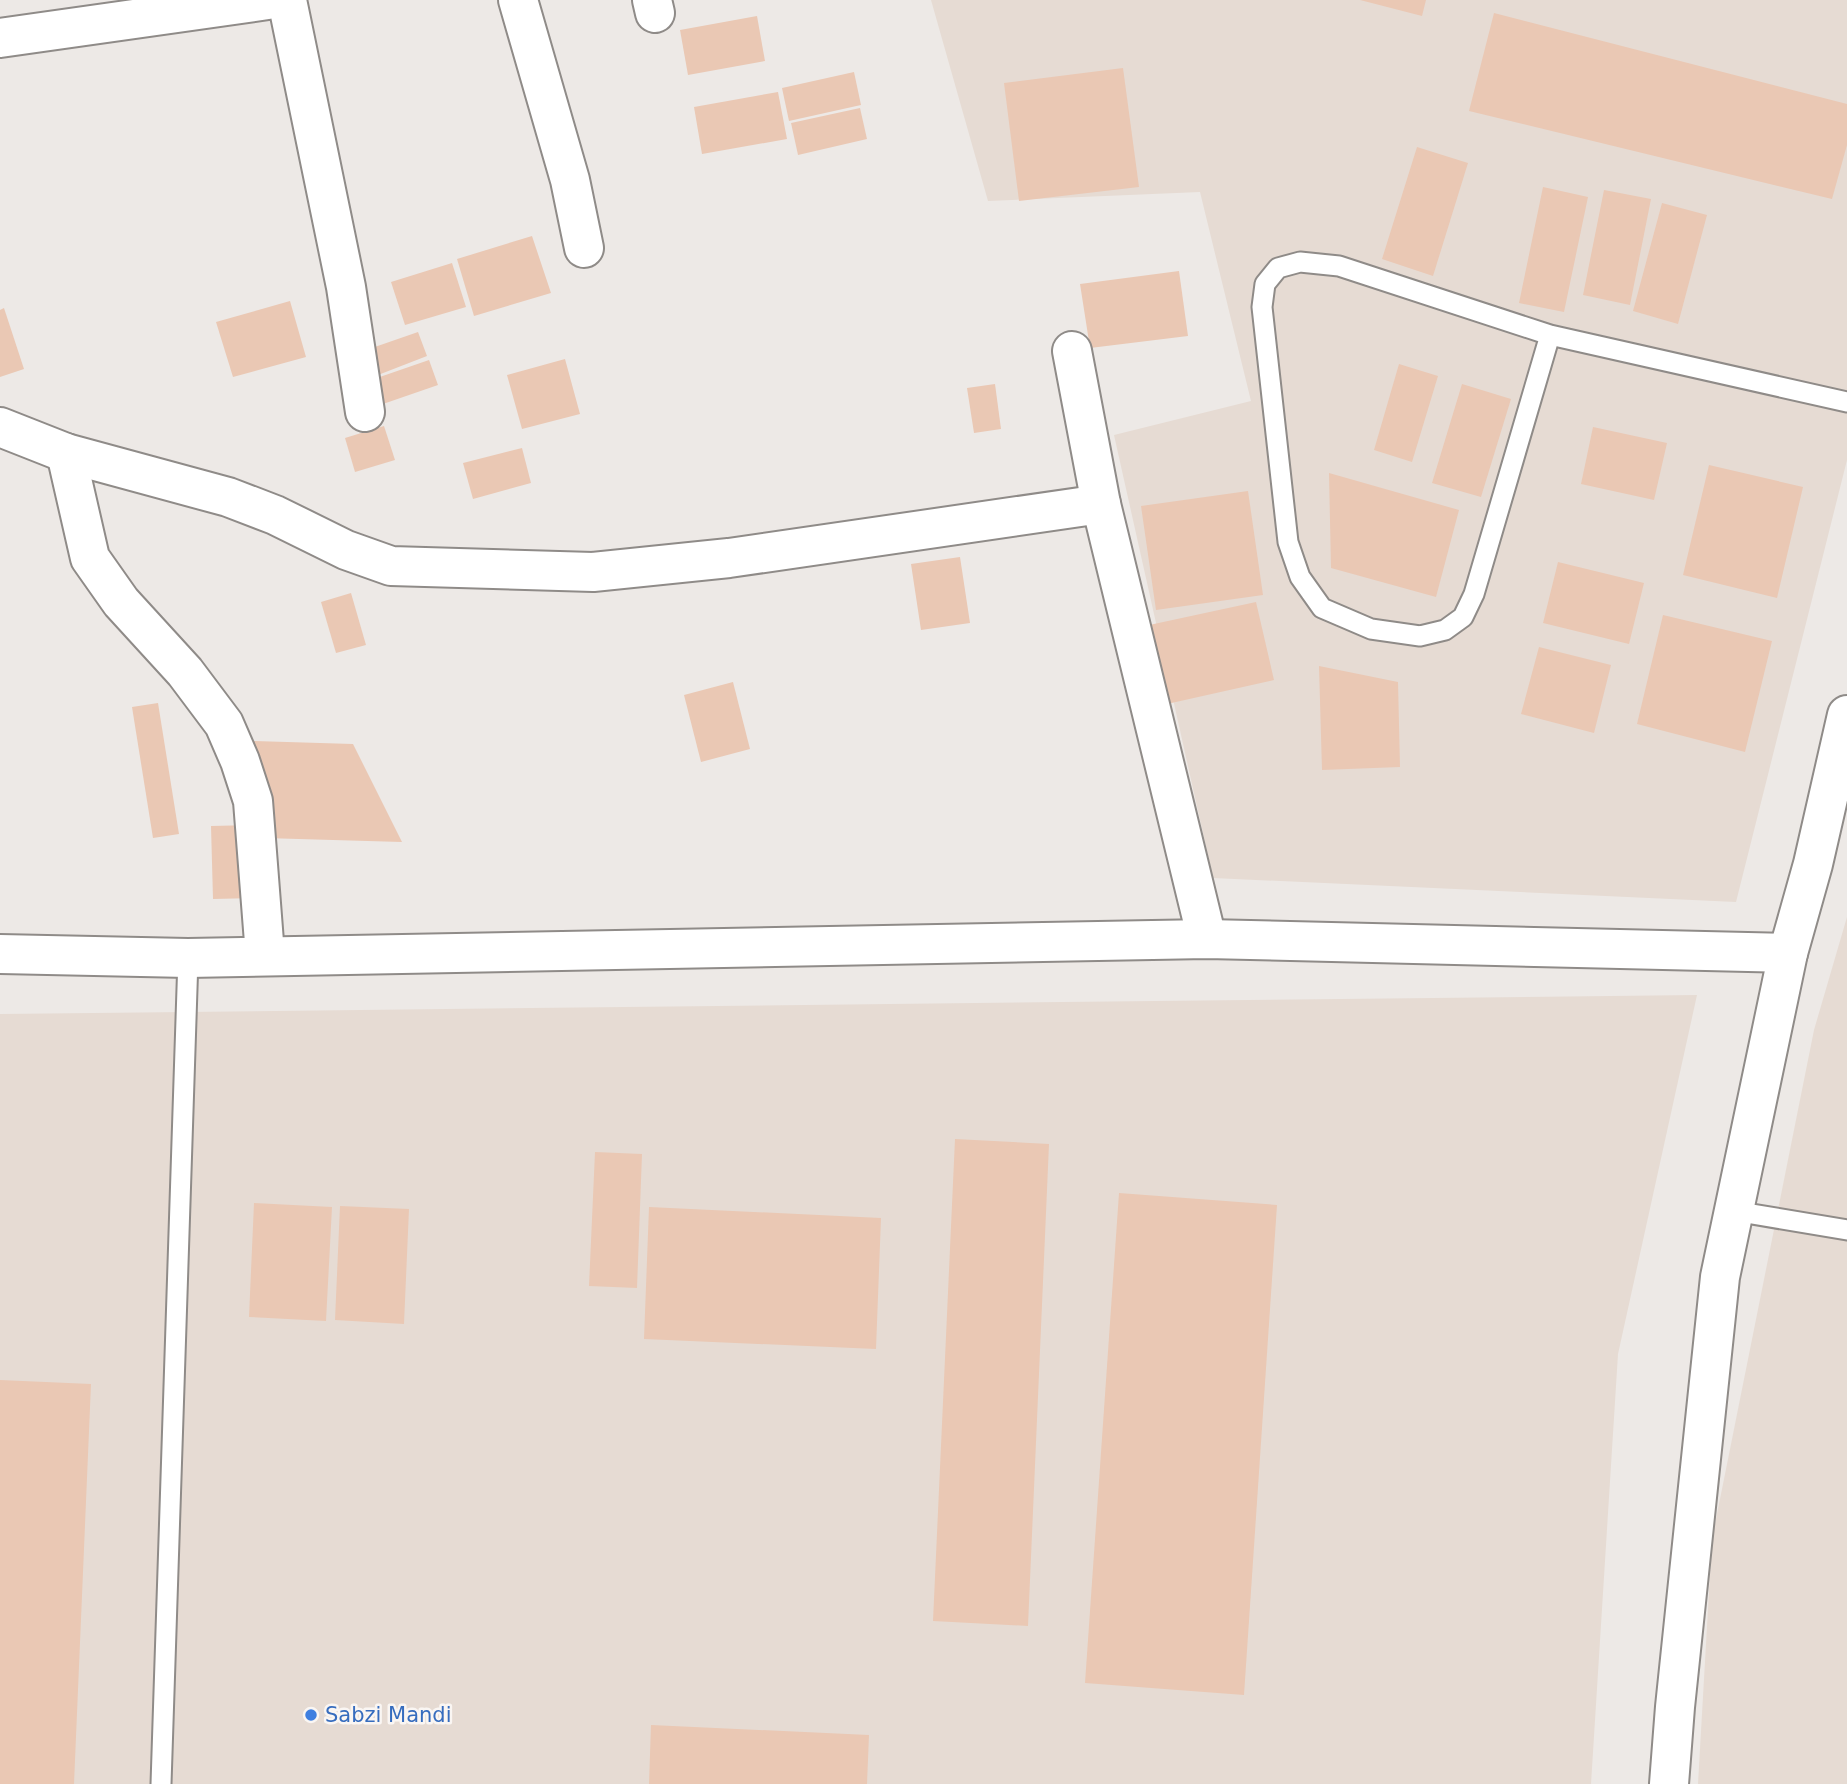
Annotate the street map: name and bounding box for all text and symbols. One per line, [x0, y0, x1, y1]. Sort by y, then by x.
place label: Sabzi Mandi [325, 1703, 452, 1727]
marker: Sabzi Mandi [303, 1707, 319, 1723]

